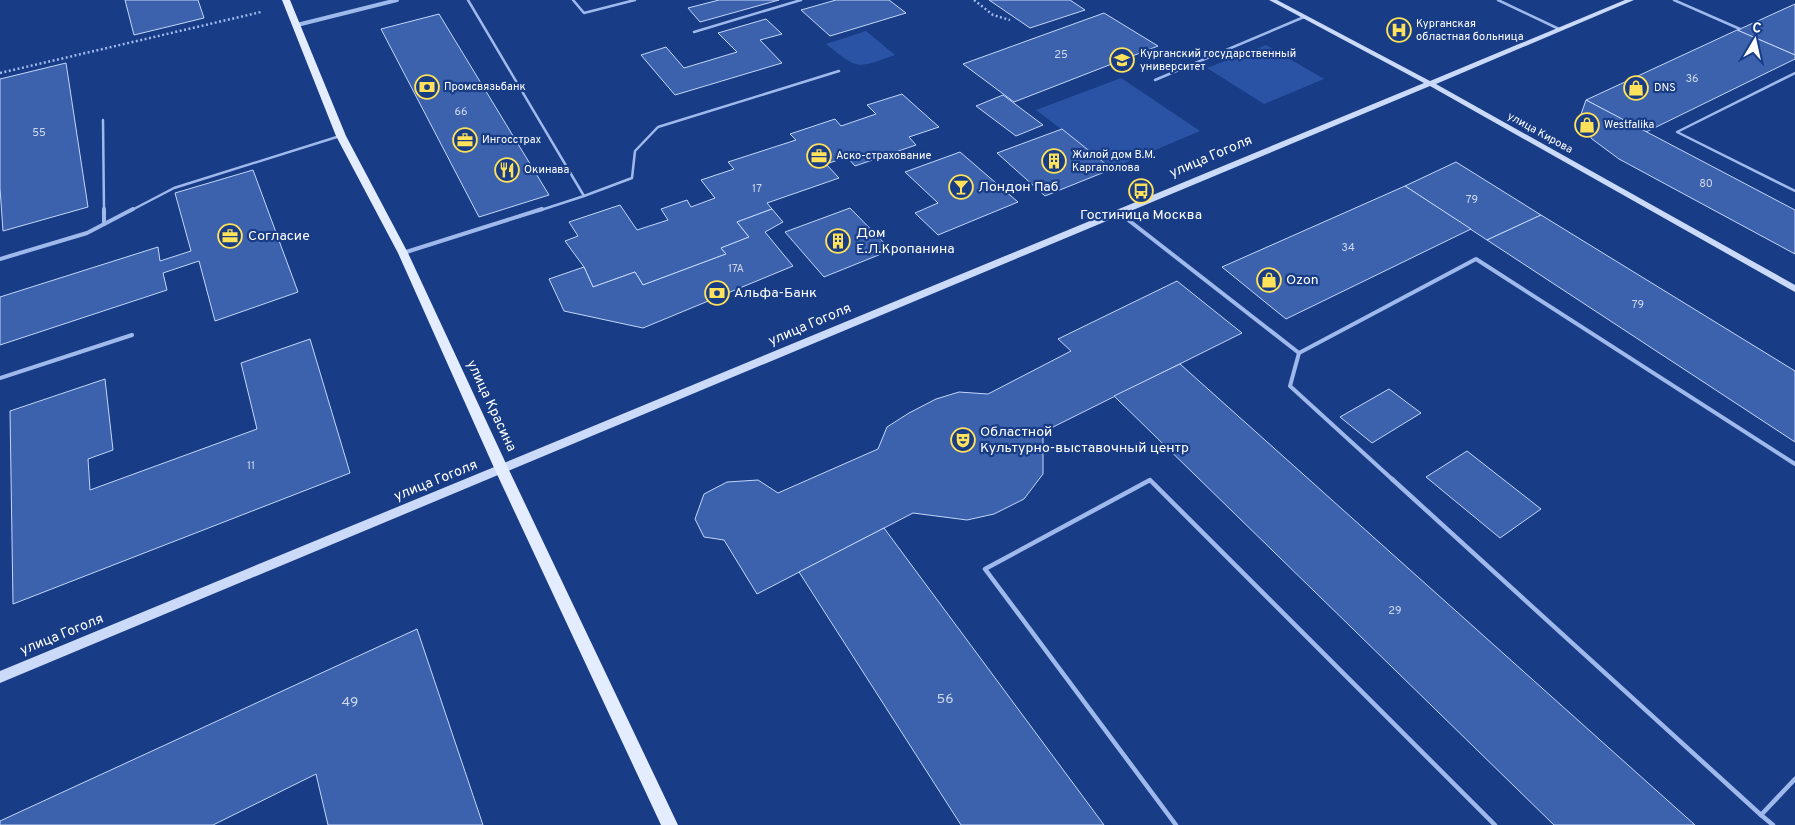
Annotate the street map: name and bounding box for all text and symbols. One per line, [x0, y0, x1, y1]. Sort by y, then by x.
north arrow [1730, 15, 1780, 65]
hospital icon: Курганская областная больница [1386, 17, 1412, 43]
place label: Курганская областная больница [1416, 17, 1524, 44]
text: С [1751, 20, 1763, 38]
school or university icon: Курганский государственный университет [1109, 47, 1135, 73]
place label: Курганский государственный университет [1140, 47, 1296, 74]
house number: 25 [1054, 48, 1068, 62]
house number: 36 [1685, 72, 1699, 86]
bank icon: Промсвязьбанк [414, 74, 440, 100]
shop icon: DNS [1623, 75, 1649, 101]
place label: Промсвязьбанк [444, 80, 526, 94]
place label: DNS [1654, 81, 1676, 95]
house number: 66 [454, 105, 468, 119]
street label: улица Кирова [1505, 109, 1575, 157]
shop icon: Westfalika [1574, 112, 1600, 138]
place label: Westfalika [1604, 118, 1655, 132]
house number: 55 [32, 126, 46, 140]
office icon: Ингосстрах [452, 127, 478, 153]
street label: улица Гоголя [1167, 132, 1255, 182]
place label: Ингосстрах [482, 133, 542, 147]
office icon: Аско-страхование [806, 143, 832, 169]
building icon: Жилой дом В.М. Каргаполова [1041, 148, 1067, 174]
place label: Жилой дом В.М. Каргаполова [1072, 148, 1155, 175]
place label: Аско-страхование [836, 149, 931, 163]
restaurant icon: Окинава [494, 157, 520, 183]
place label: Окинава [524, 163, 570, 177]
bar icon: Лондон Паб [948, 174, 974, 200]
house number: 80 [1699, 177, 1713, 191]
bus stop icon: Гостиница Москва [1128, 178, 1154, 204]
place label: Лондон Паб [978, 179, 1059, 196]
house number: 17 [752, 182, 762, 196]
house number: 79 [1466, 193, 1478, 207]
place label: Гостиница Москва [1080, 207, 1202, 224]
office icon: Согласие [217, 223, 243, 249]
place label: Дом Е.Л.Кропанина [856, 225, 955, 258]
place label: Согласие [248, 228, 310, 245]
building icon: Дом Е.Л.Кропанина [825, 228, 851, 254]
house number: 34 [1341, 241, 1355, 255]
house number: 17А [728, 262, 744, 276]
shop icon: Ozon [1256, 267, 1282, 293]
place label: Ozon [1286, 272, 1319, 289]
bank icon: Альфа-Банк [704, 280, 730, 306]
place label: Альфа-Банк [734, 285, 817, 302]
house number: 79 [1632, 298, 1644, 312]
street label: улица Гоголя [766, 300, 854, 350]
street label: улица Красина [462, 357, 520, 455]
place label: Областной Культурно-выставочный центр [980, 424, 1189, 457]
theatre icon: Областной Культурно-выставочный центр [950, 427, 976, 453]
street label: улица Гоголя [392, 457, 480, 505]
house number: 11 [247, 459, 255, 473]
house number: 29 [1388, 604, 1402, 618]
street label: улица Гоголя [18, 611, 106, 659]
house number: 56 [936, 691, 954, 708]
house number: 49 [342, 694, 358, 711]

